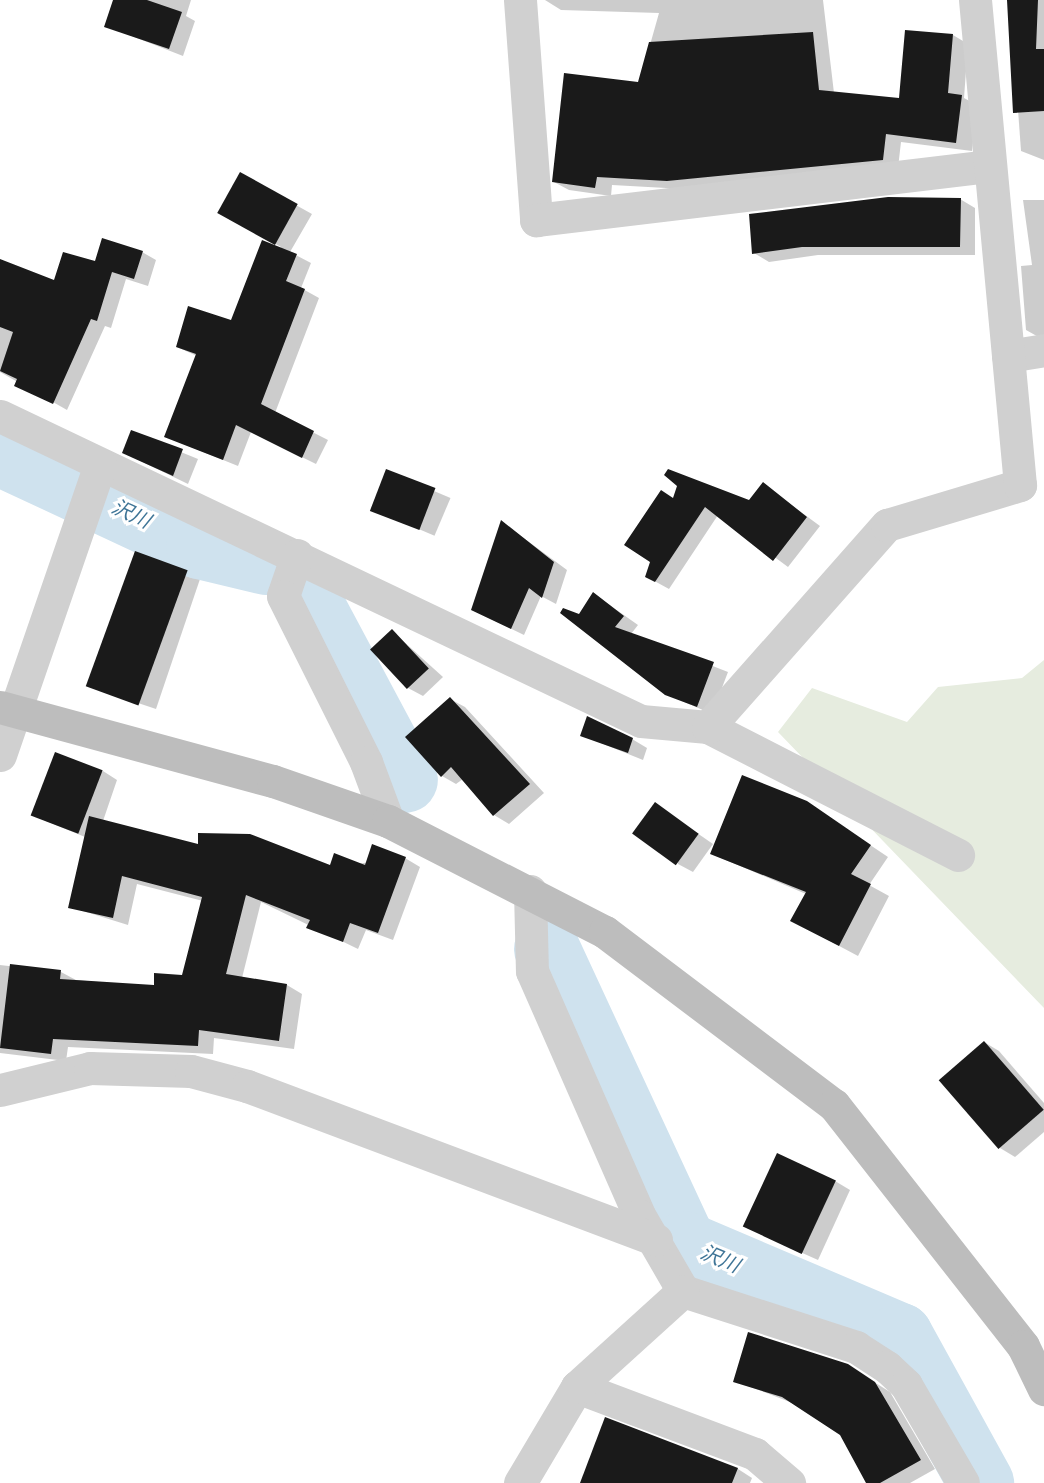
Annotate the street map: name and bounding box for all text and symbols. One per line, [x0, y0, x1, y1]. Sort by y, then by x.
water label: 沢川 [108, 495, 154, 533]
water label: 沢川 [697, 1240, 743, 1278]

